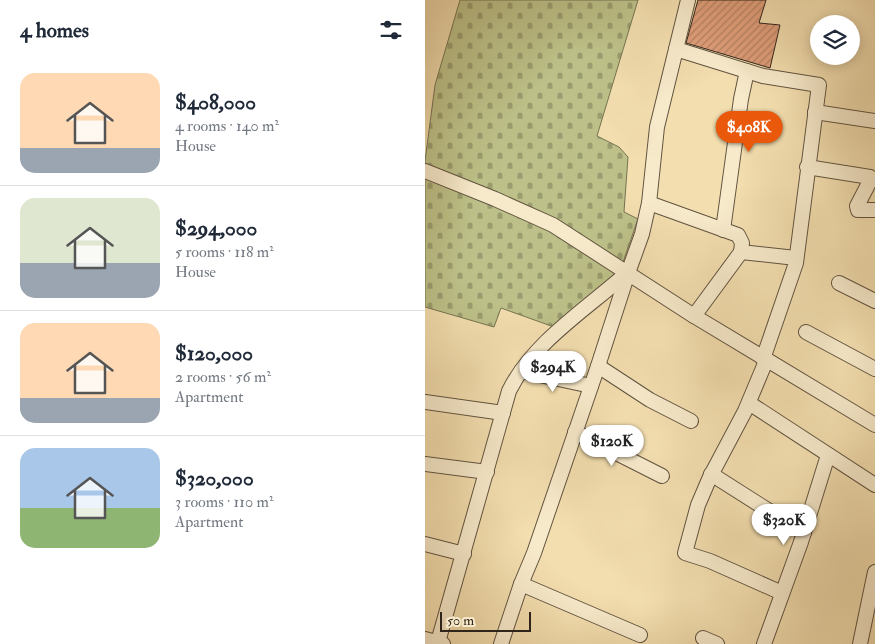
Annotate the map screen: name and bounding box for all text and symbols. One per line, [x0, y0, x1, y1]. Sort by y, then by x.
map controls [810, 15, 860, 65]
button: layers [810, 15, 860, 65]
icon: filters [377, 16, 405, 44]
text: 4 homes [20, 17, 89, 44]
text: $408,000 [175, 89, 256, 116]
icon: home [60, 93, 120, 153]
pin: $408K [714, 110, 784, 153]
text: 4 rooms · 140 m² [175, 116, 279, 136]
text: $408K [727, 117, 771, 137]
text: House [175, 136, 216, 156]
text: $294,000 [175, 215, 257, 242]
icon: home [60, 218, 120, 278]
text: 5 rooms · 118 m² [175, 242, 274, 262]
text: House [175, 262, 216, 282]
text: $120,000 [175, 340, 253, 367]
icon: home [60, 343, 120, 403]
pin: $294K [518, 350, 588, 393]
text: $294K [530, 357, 576, 377]
text: 2 rooms · 56 m² [175, 367, 271, 387]
text: Apartment [175, 387, 243, 407]
pin: $120K [577, 424, 647, 467]
text: $120K [591, 431, 633, 451]
text: $320,000 [175, 465, 254, 492]
icon: home [60, 468, 120, 528]
text: 3 rooms · 110 m² [175, 492, 273, 512]
pin: $320K [749, 504, 819, 546]
text: $320K [763, 510, 805, 530]
text: Apartment [175, 512, 243, 532]
scale bar [440, 609, 531, 632]
text: 50 m [447, 612, 474, 629]

